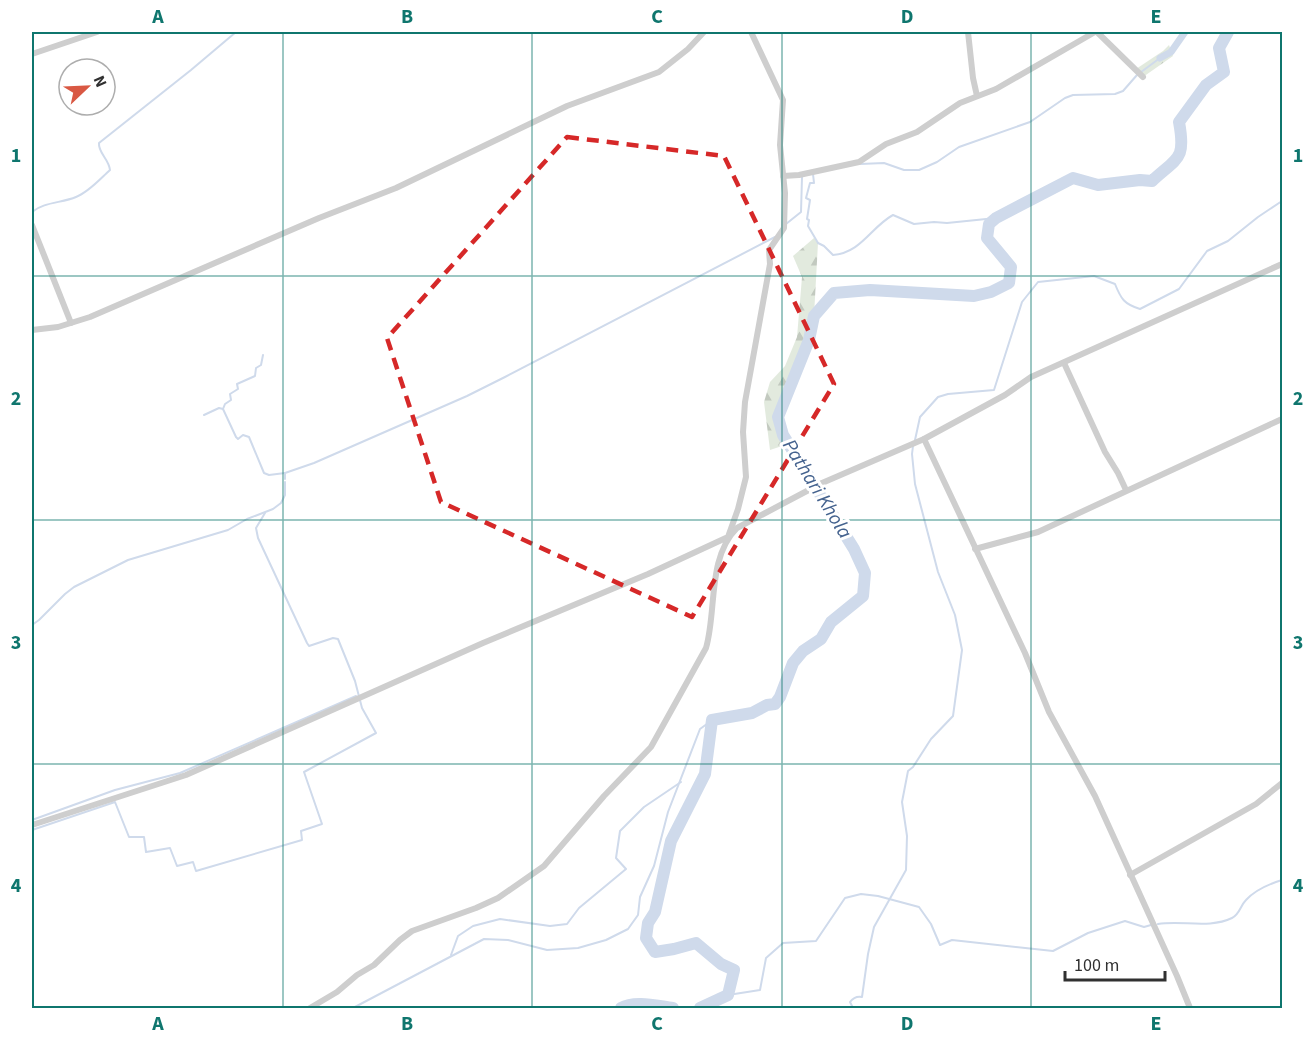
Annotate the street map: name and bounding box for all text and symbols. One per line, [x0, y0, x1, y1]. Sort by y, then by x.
text: A [151, 3, 164, 31]
text: B [401, 3, 413, 31]
text: C [651, 3, 663, 31]
text: D [901, 3, 913, 31]
text: E [1151, 3, 1161, 31]
north arrow [57, 57, 117, 117]
text: N [88, 72, 112, 91]
text: 1 [11, 142, 21, 170]
text: 1 [1293, 142, 1303, 170]
text: 2 [11, 385, 21, 413]
text: 2 [1293, 385, 1303, 413]
water label: Pathari Khola [775, 434, 859, 544]
text: 3 [11, 629, 21, 657]
text: 3 [1293, 629, 1303, 657]
text: 4 [11, 872, 22, 900]
text: 4 [1293, 872, 1304, 900]
scale bar [1065, 944, 1166, 982]
text: 100 m [1074, 953, 1119, 978]
text: A [151, 1010, 164, 1038]
text: B [401, 1010, 413, 1038]
text: C [651, 1010, 663, 1038]
text: D [901, 1010, 913, 1038]
text: E [1151, 1010, 1161, 1038]

